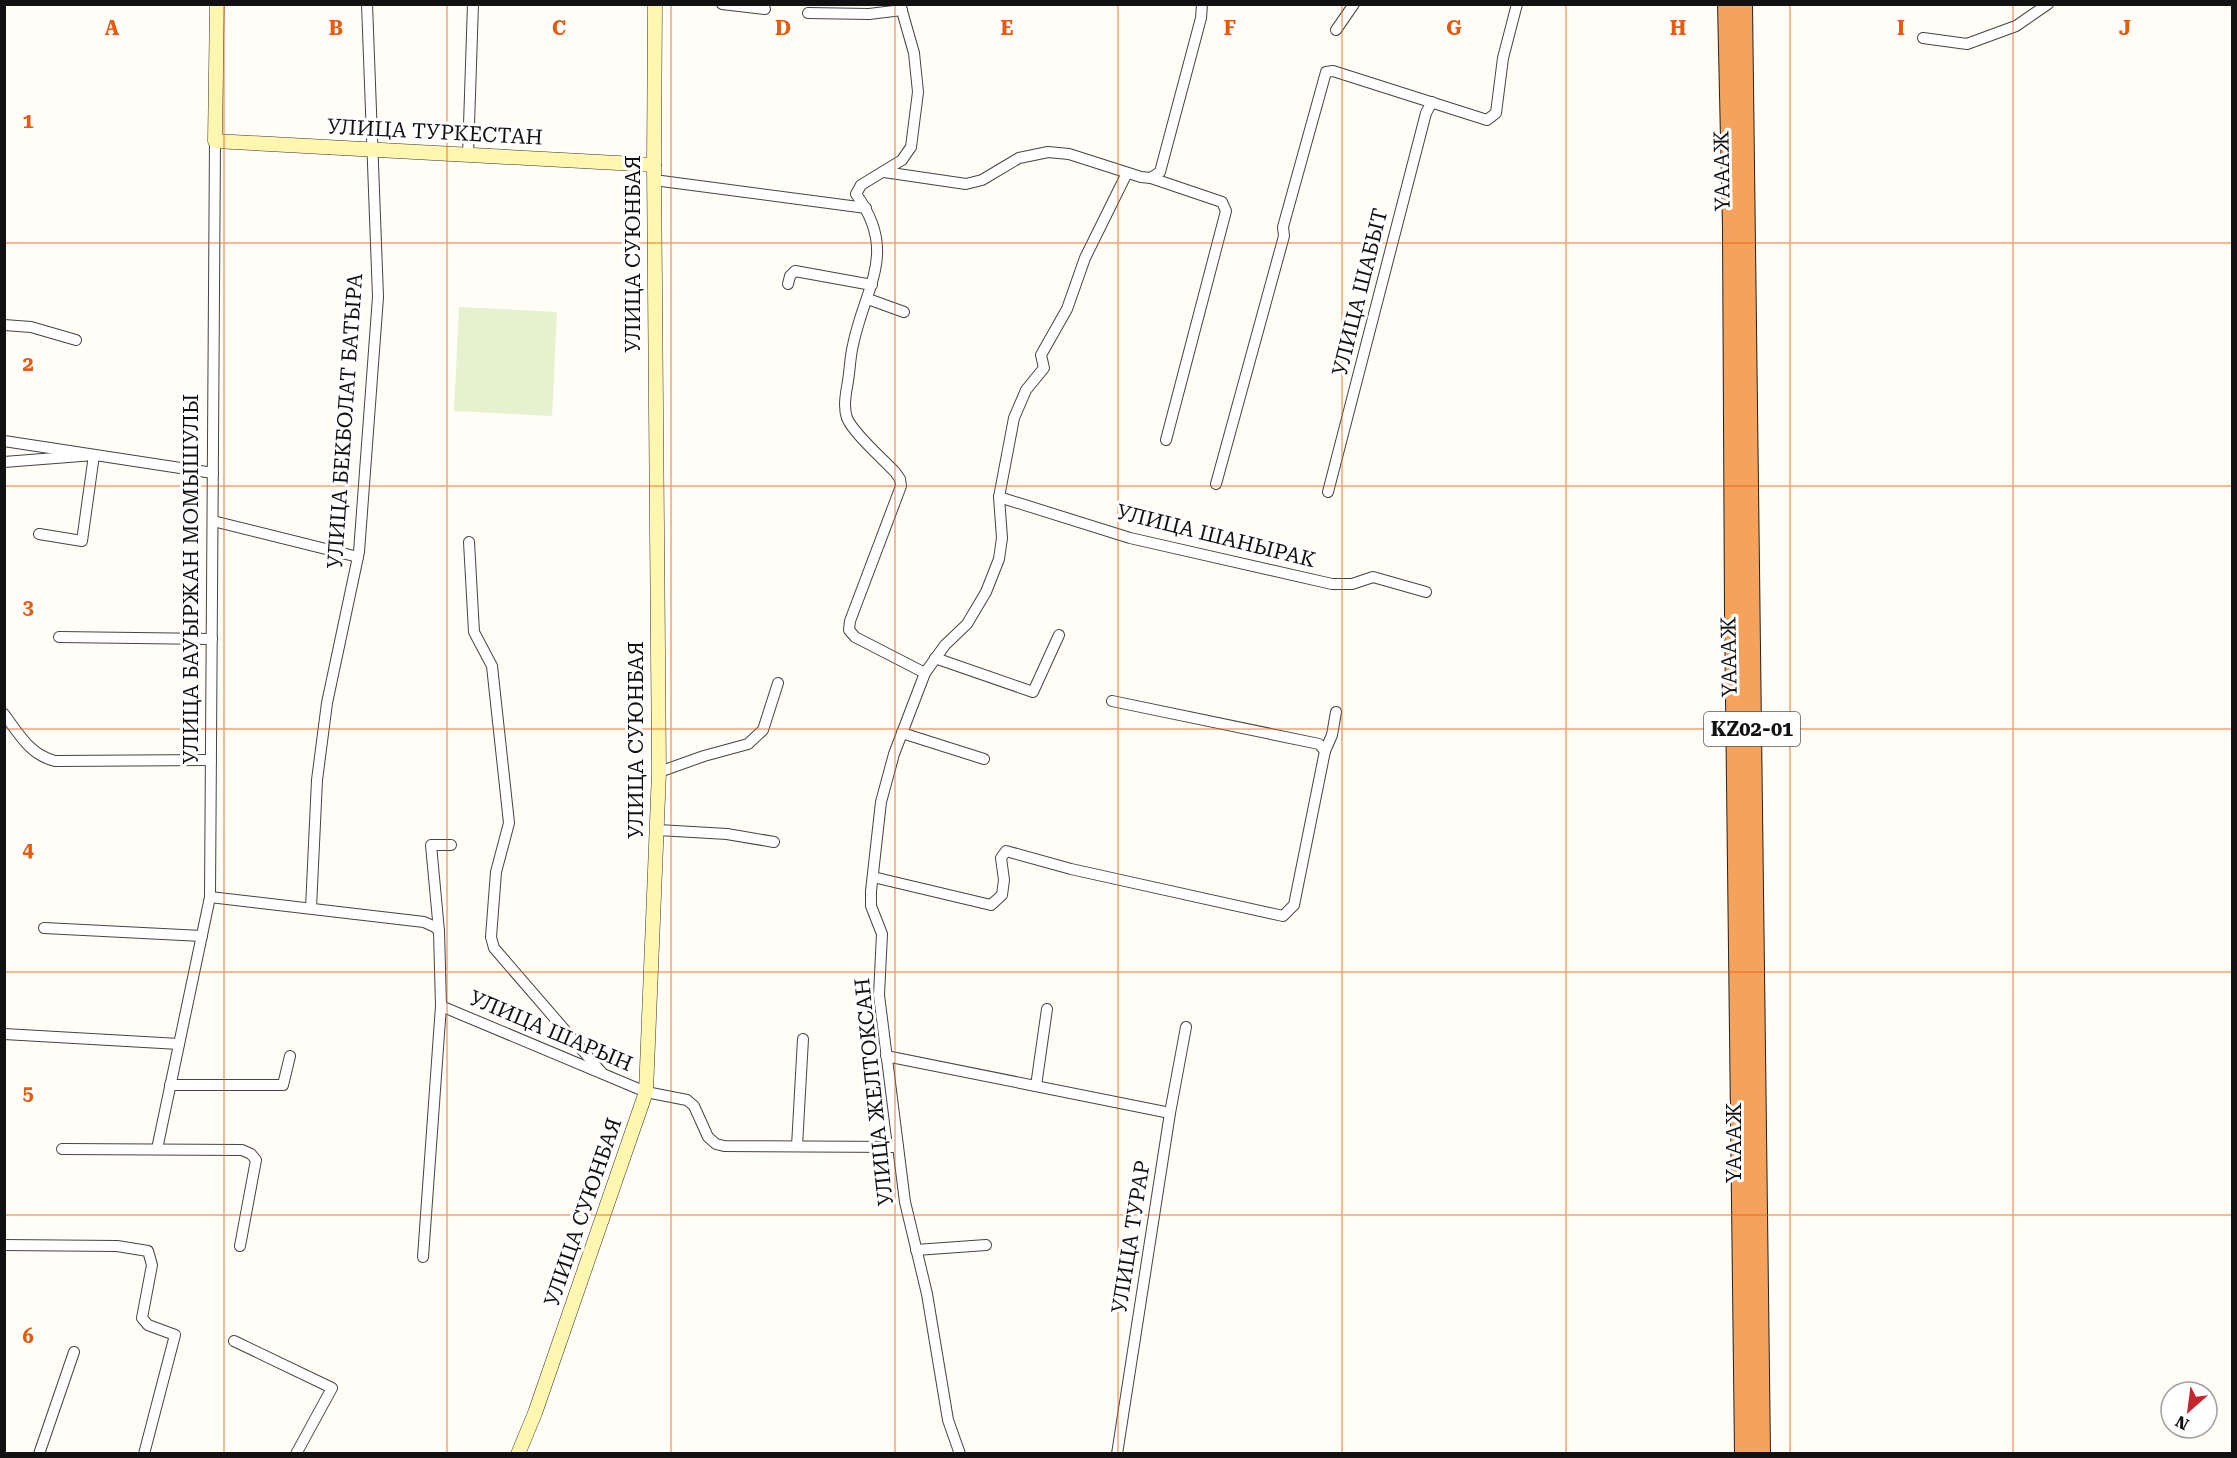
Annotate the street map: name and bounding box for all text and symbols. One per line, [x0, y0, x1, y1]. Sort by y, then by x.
text: A [105, 16, 120, 40]
text: B [329, 16, 343, 40]
text: C [552, 16, 566, 40]
text: D [775, 16, 791, 40]
text: E [1001, 16, 1014, 40]
text: F [1224, 16, 1236, 40]
text: G [1446, 16, 1462, 40]
text: H [1670, 16, 1686, 40]
text: I [1897, 16, 1905, 40]
text: J [2119, 16, 2131, 40]
text: 1 [22, 109, 34, 133]
street label: УЛИЦА ТУРКЕСТАН [326, 114, 544, 150]
street label: ҮАААЖ [1709, 130, 1735, 212]
street label: УЛИЦА СУЮНБАЯ [621, 155, 645, 353]
street label: УЛИЦА ШАБЫТ [1328, 206, 1392, 378]
street label: УЛИЦА БЕКБОЛАТ БАТЫРА [323, 272, 367, 570]
text: 2 [22, 352, 34, 376]
street label: УЛИЦА БАУЫРЖАН МОМЫШУЛЫ [179, 394, 203, 764]
street label: УЛИЦА ШАНЫРАК [1114, 500, 1318, 572]
text: 3 [22, 595, 34, 619]
street label: ҮАААЖ [1716, 616, 1742, 698]
street label: УЛИЦА СУЮНБАЯ [624, 641, 648, 839]
road number: KZ02-01 [1704, 712, 1800, 746]
text: 4 [22, 838, 34, 862]
street label: УЛИЦА ЖЕЛТОКСАН [850, 977, 898, 1207]
street label: УЛИЦА ШАРЫН [466, 986, 636, 1076]
text: 5 [22, 1081, 34, 1105]
street label: ҮАААЖ [1722, 1103, 1746, 1183]
street label: УЛИЦА СУЮНБАЯ [539, 1115, 627, 1309]
street label: УЛИЦА ТУРАР [1107, 1159, 1155, 1315]
text: 6 [22, 1324, 34, 1348]
north arrow [2159, 1380, 2219, 1440]
text: N [2172, 1412, 2192, 1434]

